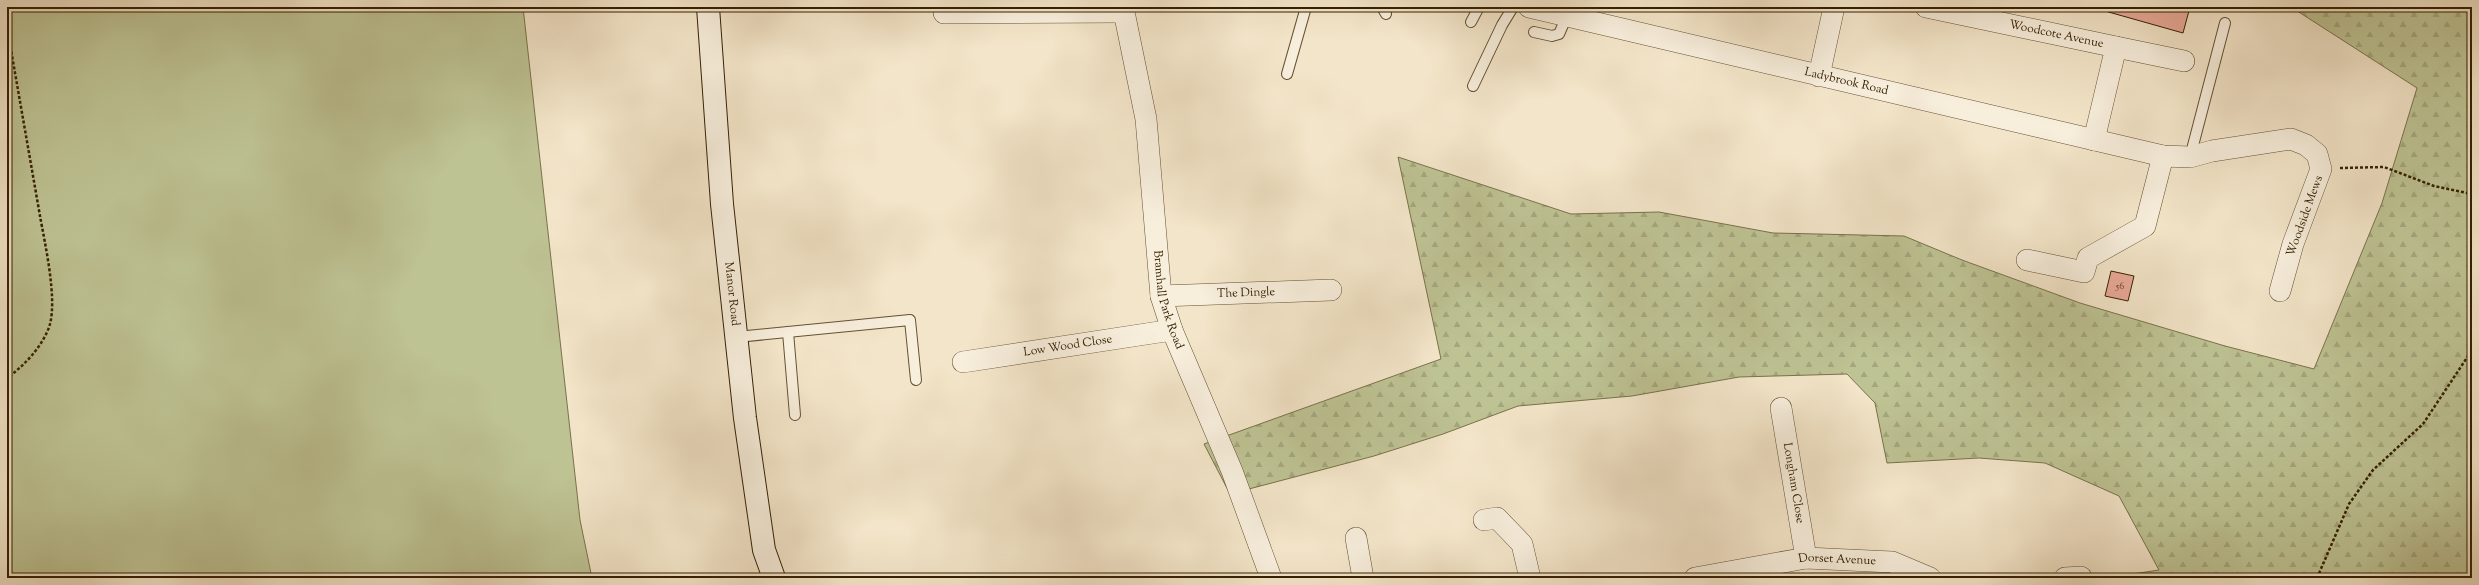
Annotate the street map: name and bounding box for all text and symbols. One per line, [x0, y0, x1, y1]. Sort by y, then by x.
street label: Woodcote Avenue [2007, 16, 2106, 53]
street label: Ladybrook Road [1803, 63, 1890, 100]
street label: Woodside Mews [2282, 173, 2328, 259]
street label: Bramhall Park Road [1148, 249, 1188, 352]
street label: Manor Road [719, 261, 744, 327]
house number: 56 [2115, 279, 2124, 294]
street label: The Dingle [1217, 283, 1276, 303]
street label: Low Wood Close [1022, 330, 1114, 362]
street label: Longham Close [1778, 441, 1809, 525]
street label: Dorset Avenue [1797, 549, 1877, 570]

